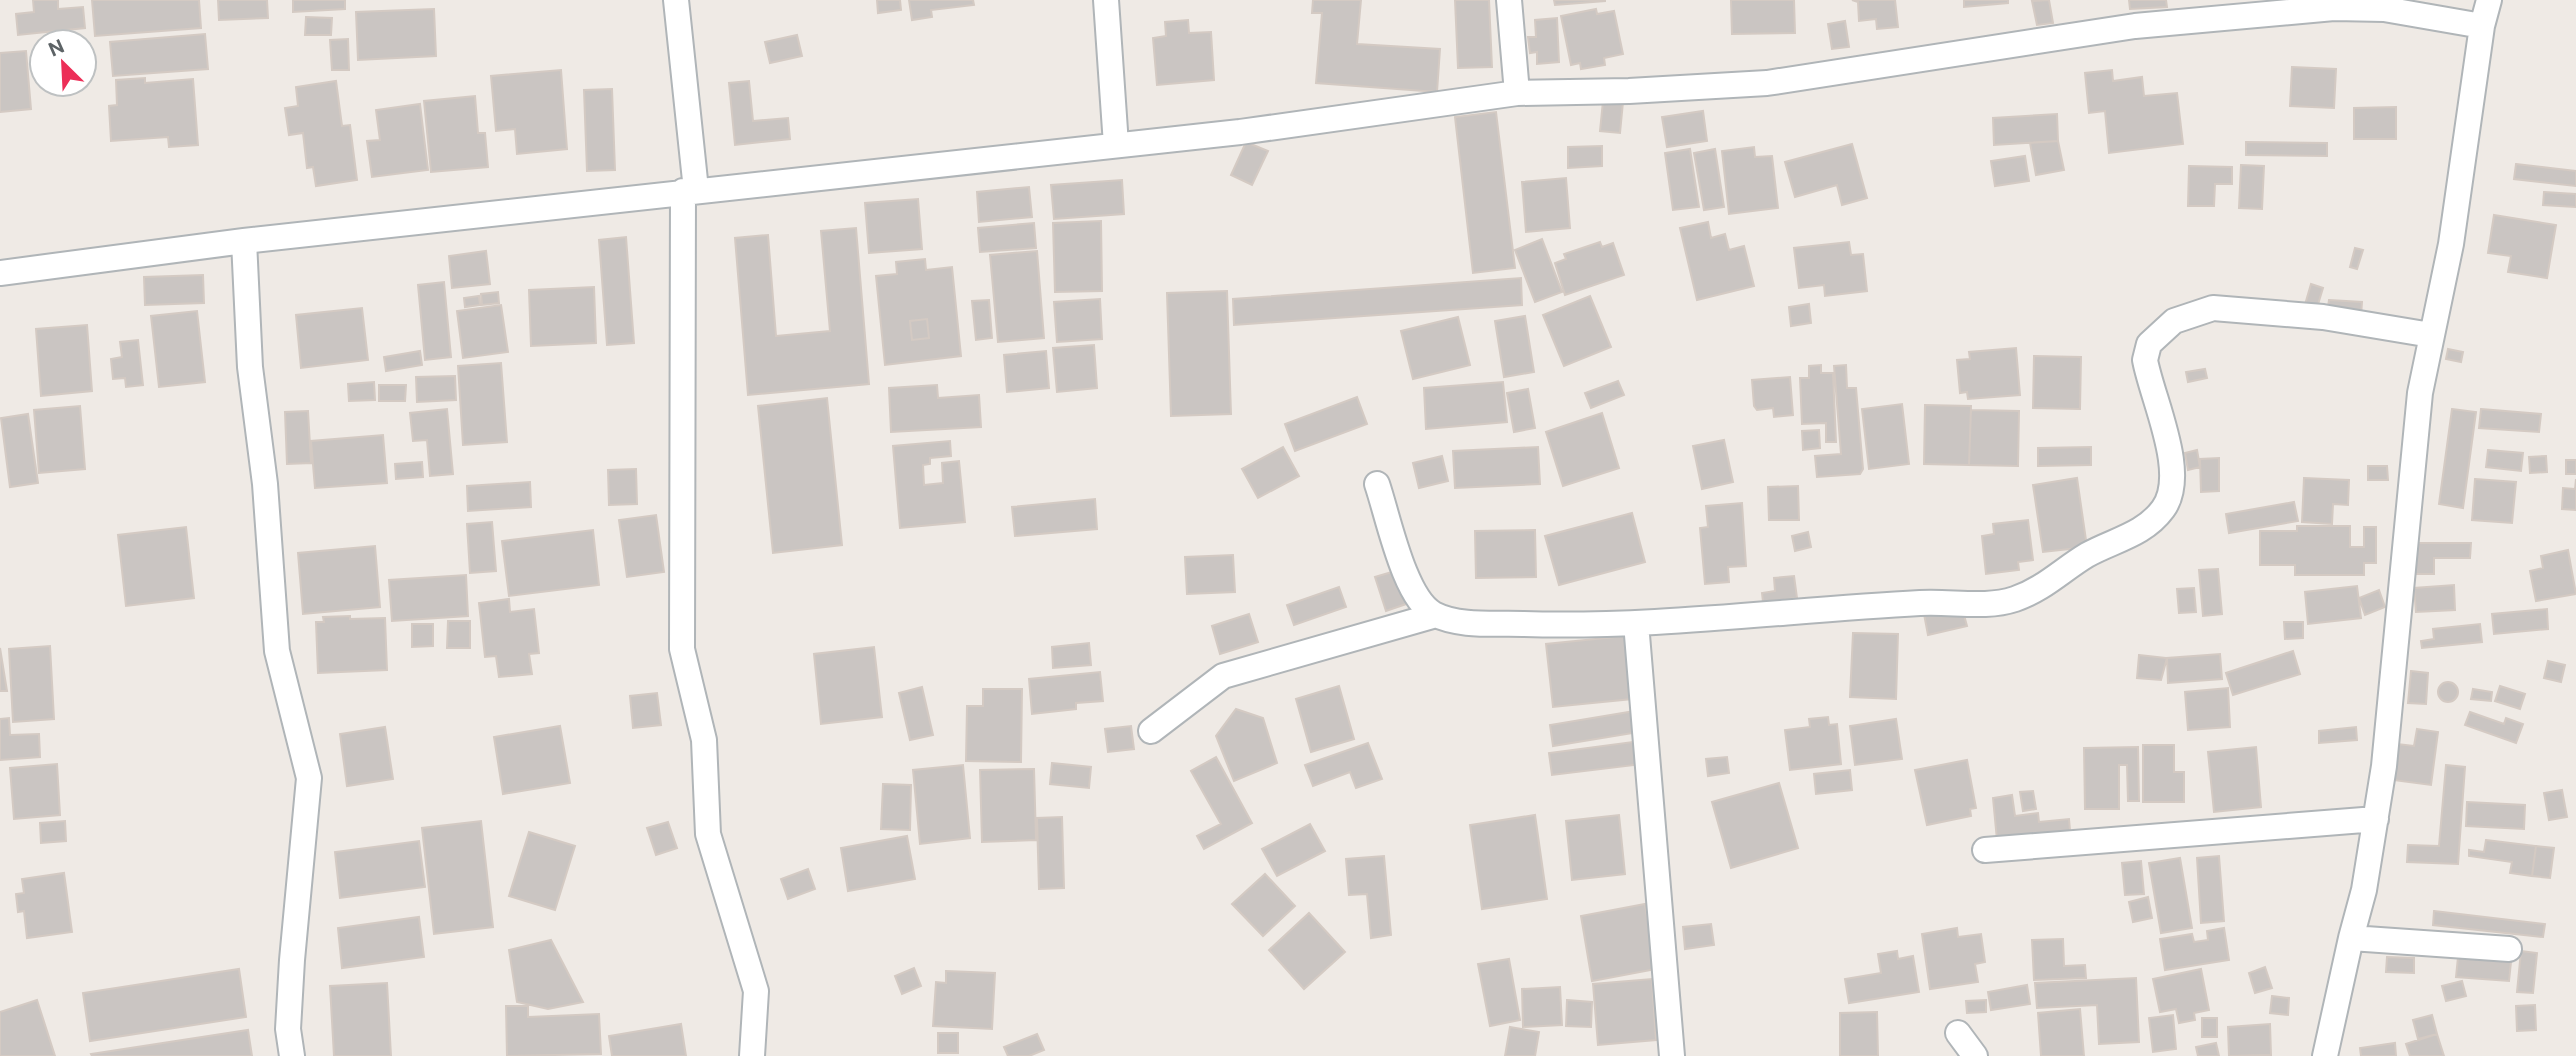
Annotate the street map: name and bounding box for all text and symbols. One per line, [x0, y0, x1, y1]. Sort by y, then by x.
north arrow [28, 28, 98, 98]
text: N [45, 34, 67, 61]

